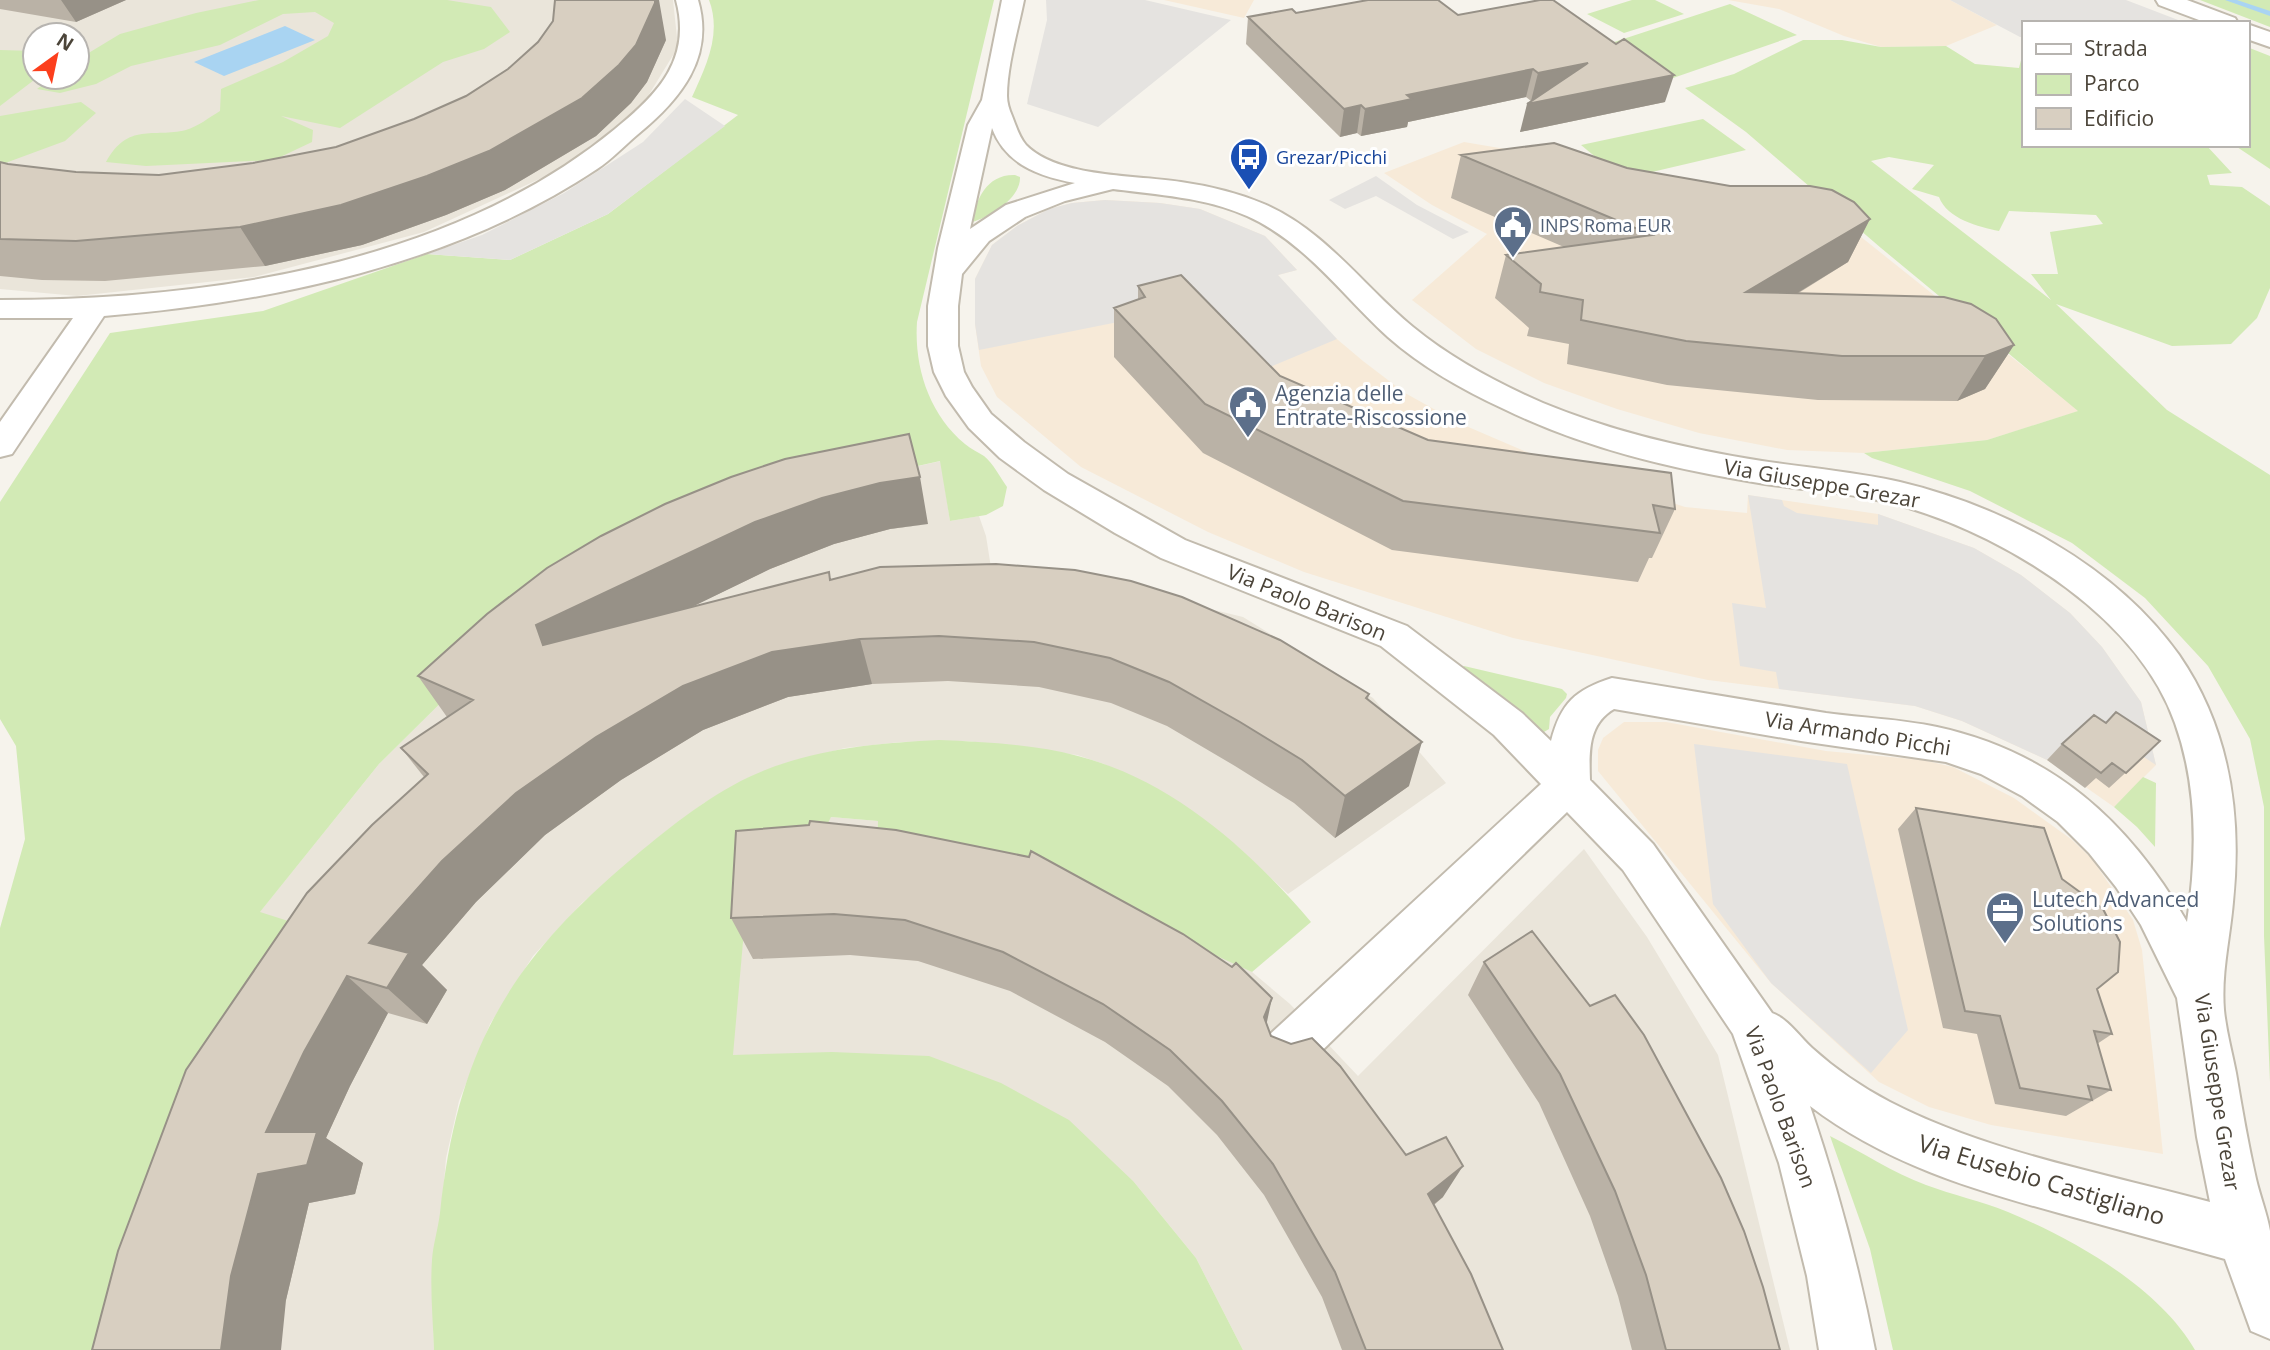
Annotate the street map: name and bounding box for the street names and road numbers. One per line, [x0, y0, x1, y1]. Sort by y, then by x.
street label: Via Giuseppe Grezar [1722, 452, 1923, 514]
street label: Via Paolo Barison [1223, 557, 1391, 647]
street label: Via Armando Picchi [1763, 704, 1953, 762]
street label: Via Giuseppe Grezar [2189, 992, 2247, 1193]
street label: Via Paolo Barison [1739, 1022, 1823, 1192]
street label: Via Eusebio Castigliano [1915, 1126, 2169, 1232]

